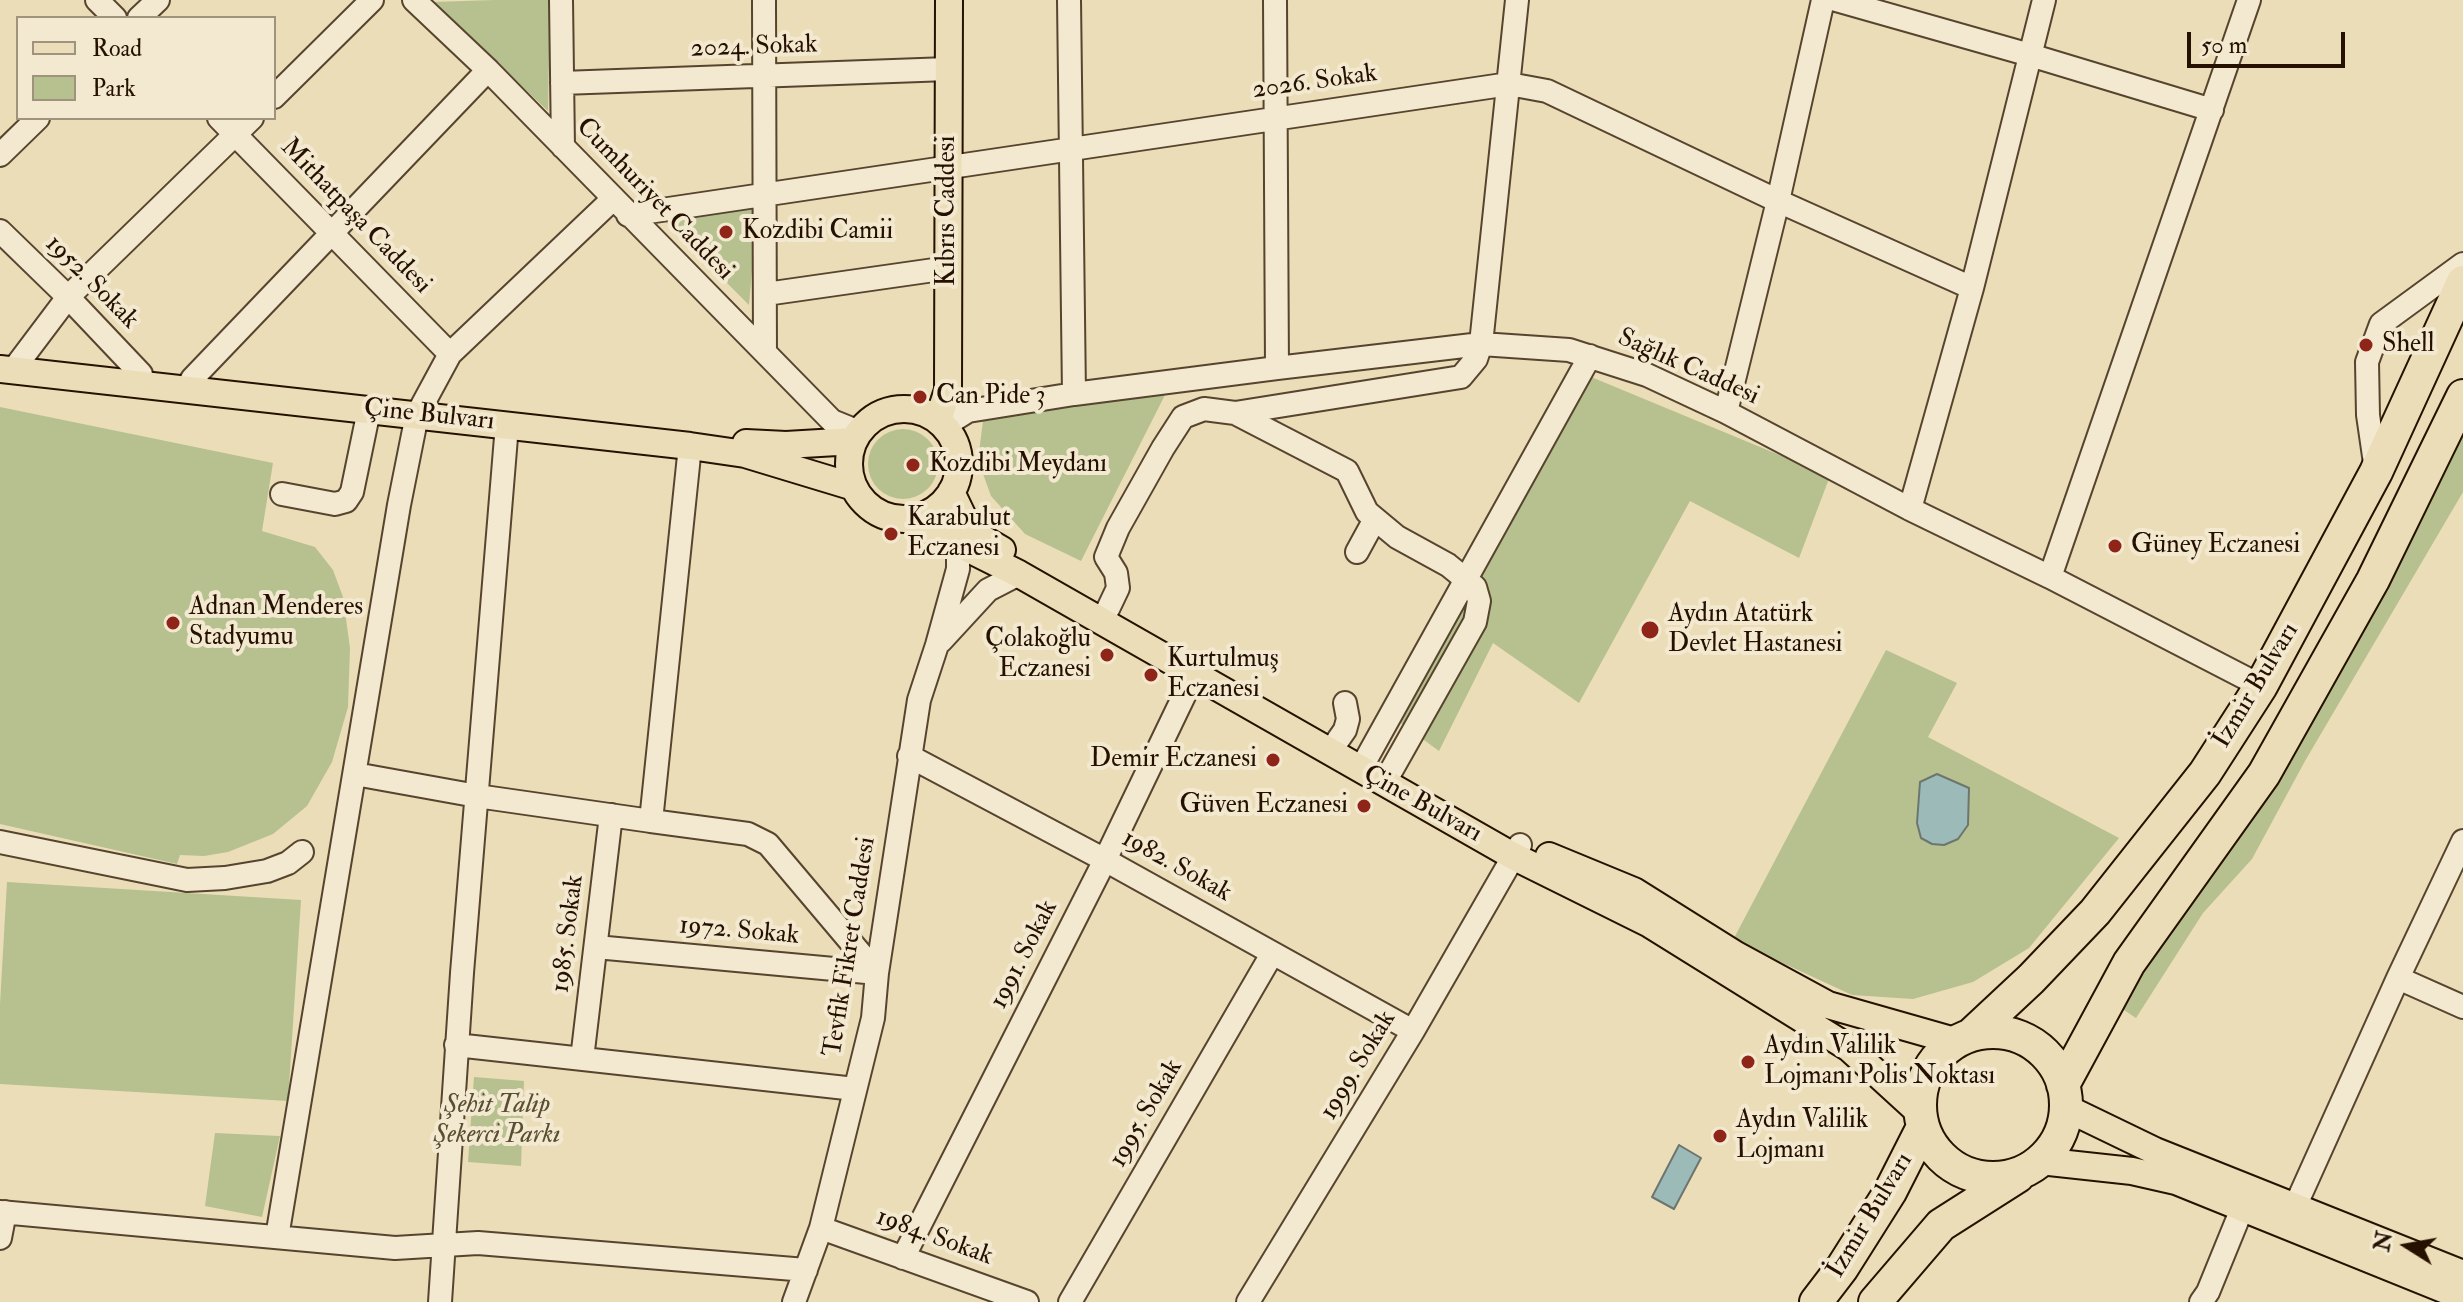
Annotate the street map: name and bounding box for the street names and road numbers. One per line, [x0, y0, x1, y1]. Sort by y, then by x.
street label: 2024. Sokak [690, 30, 818, 66]
street label: 2026. Sokak [1251, 59, 1379, 107]
street label: Cumhuriyet Caddesi [569, 112, 739, 288]
street label: Mithatpaşa Caddesi [273, 133, 437, 301]
street label: Kıbrıs Caddesi [932, 136, 964, 286]
street label: 1952. Sokak [38, 230, 144, 336]
street label: Sağlık Caddesi [1613, 323, 1763, 413]
street label: Çine Bulvarı [362, 394, 496, 438]
street label: İzmir Bulvarı [2207, 618, 2307, 754]
street label: Çine Bulvarı [1357, 760, 1487, 850]
street label: 1982. Sokak [1116, 824, 1236, 910]
street label: Tevfik Fikret Caddesi [818, 835, 884, 1059]
street label: 1985. Sokak [546, 873, 592, 995]
street label: 1991. Sokak [984, 895, 1066, 1015]
street label: 1972. Sokak [678, 911, 800, 953]
street label: 1999. Sokak [1314, 1006, 1404, 1126]
street label: 1995. Sokak [1104, 1054, 1190, 1174]
street label: İzmir Bulvarı [1821, 1148, 1921, 1284]
street label: 1984. Sokak [871, 1202, 997, 1274]

